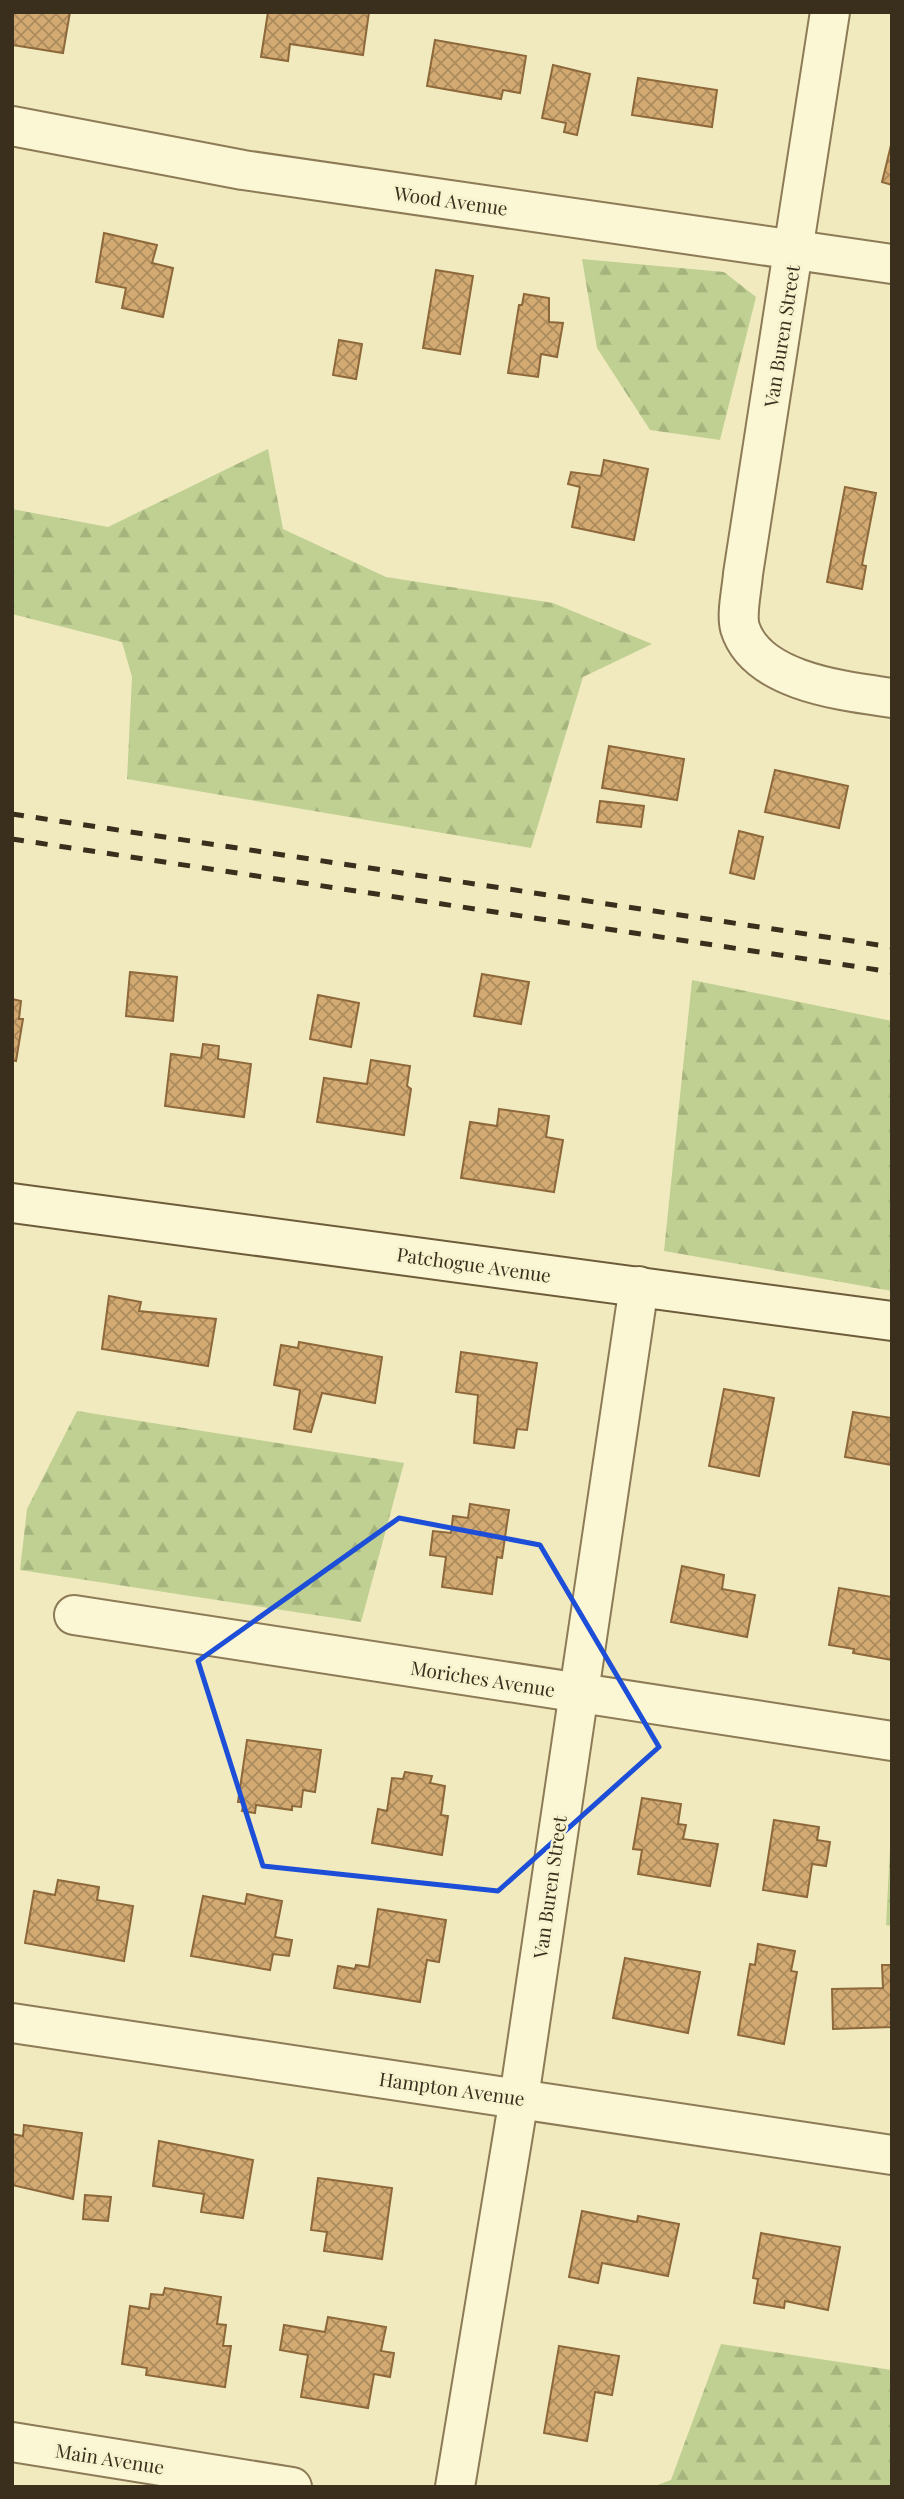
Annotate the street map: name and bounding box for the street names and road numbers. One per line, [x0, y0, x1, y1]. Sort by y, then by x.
street label: Wood Avenue [391, 179, 510, 221]
street label: Van Buren Street [757, 263, 805, 410]
street label: Patchogue Avenue [395, 1240, 553, 1288]
street label: Moriches Avenue [409, 1654, 557, 1702]
street label: Van Buren Street [526, 1814, 572, 1961]
street label: Hampton Avenue [377, 2065, 527, 2111]
street label: Main Avenue [54, 2437, 166, 2479]

